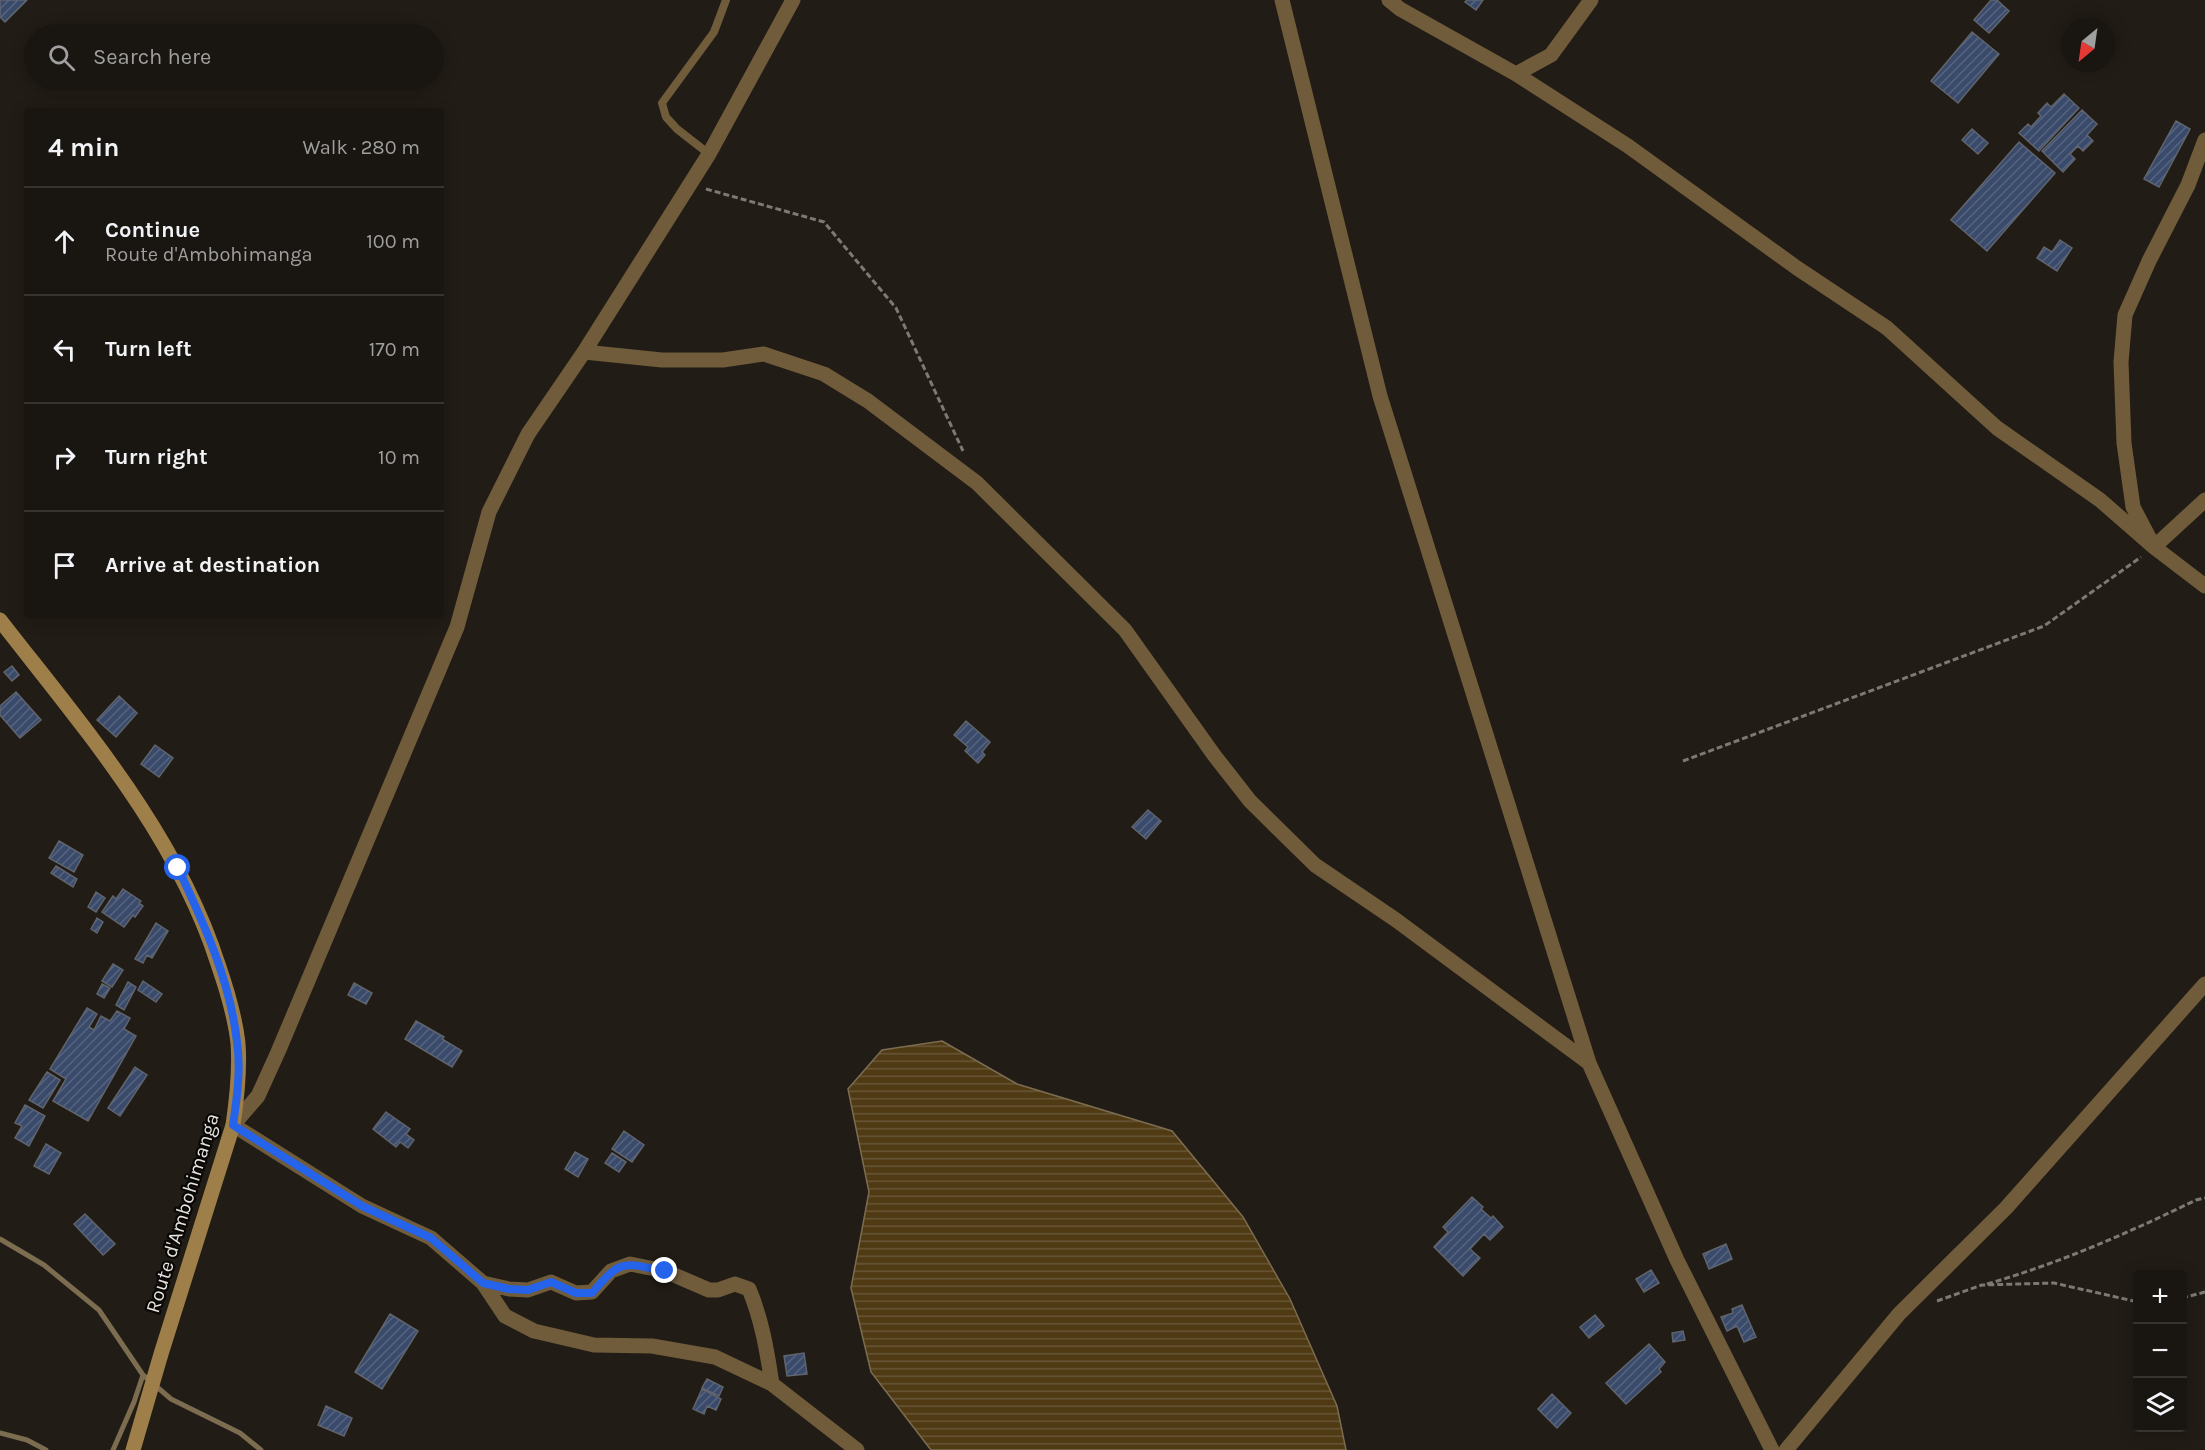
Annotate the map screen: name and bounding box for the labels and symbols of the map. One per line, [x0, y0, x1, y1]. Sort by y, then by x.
north arrow [2061, 18, 2115, 72]
route start [164, 854, 190, 880]
street label: Route d'Ambohimanga [141, 1111, 224, 1316]
route end [651, 1257, 677, 1283]

